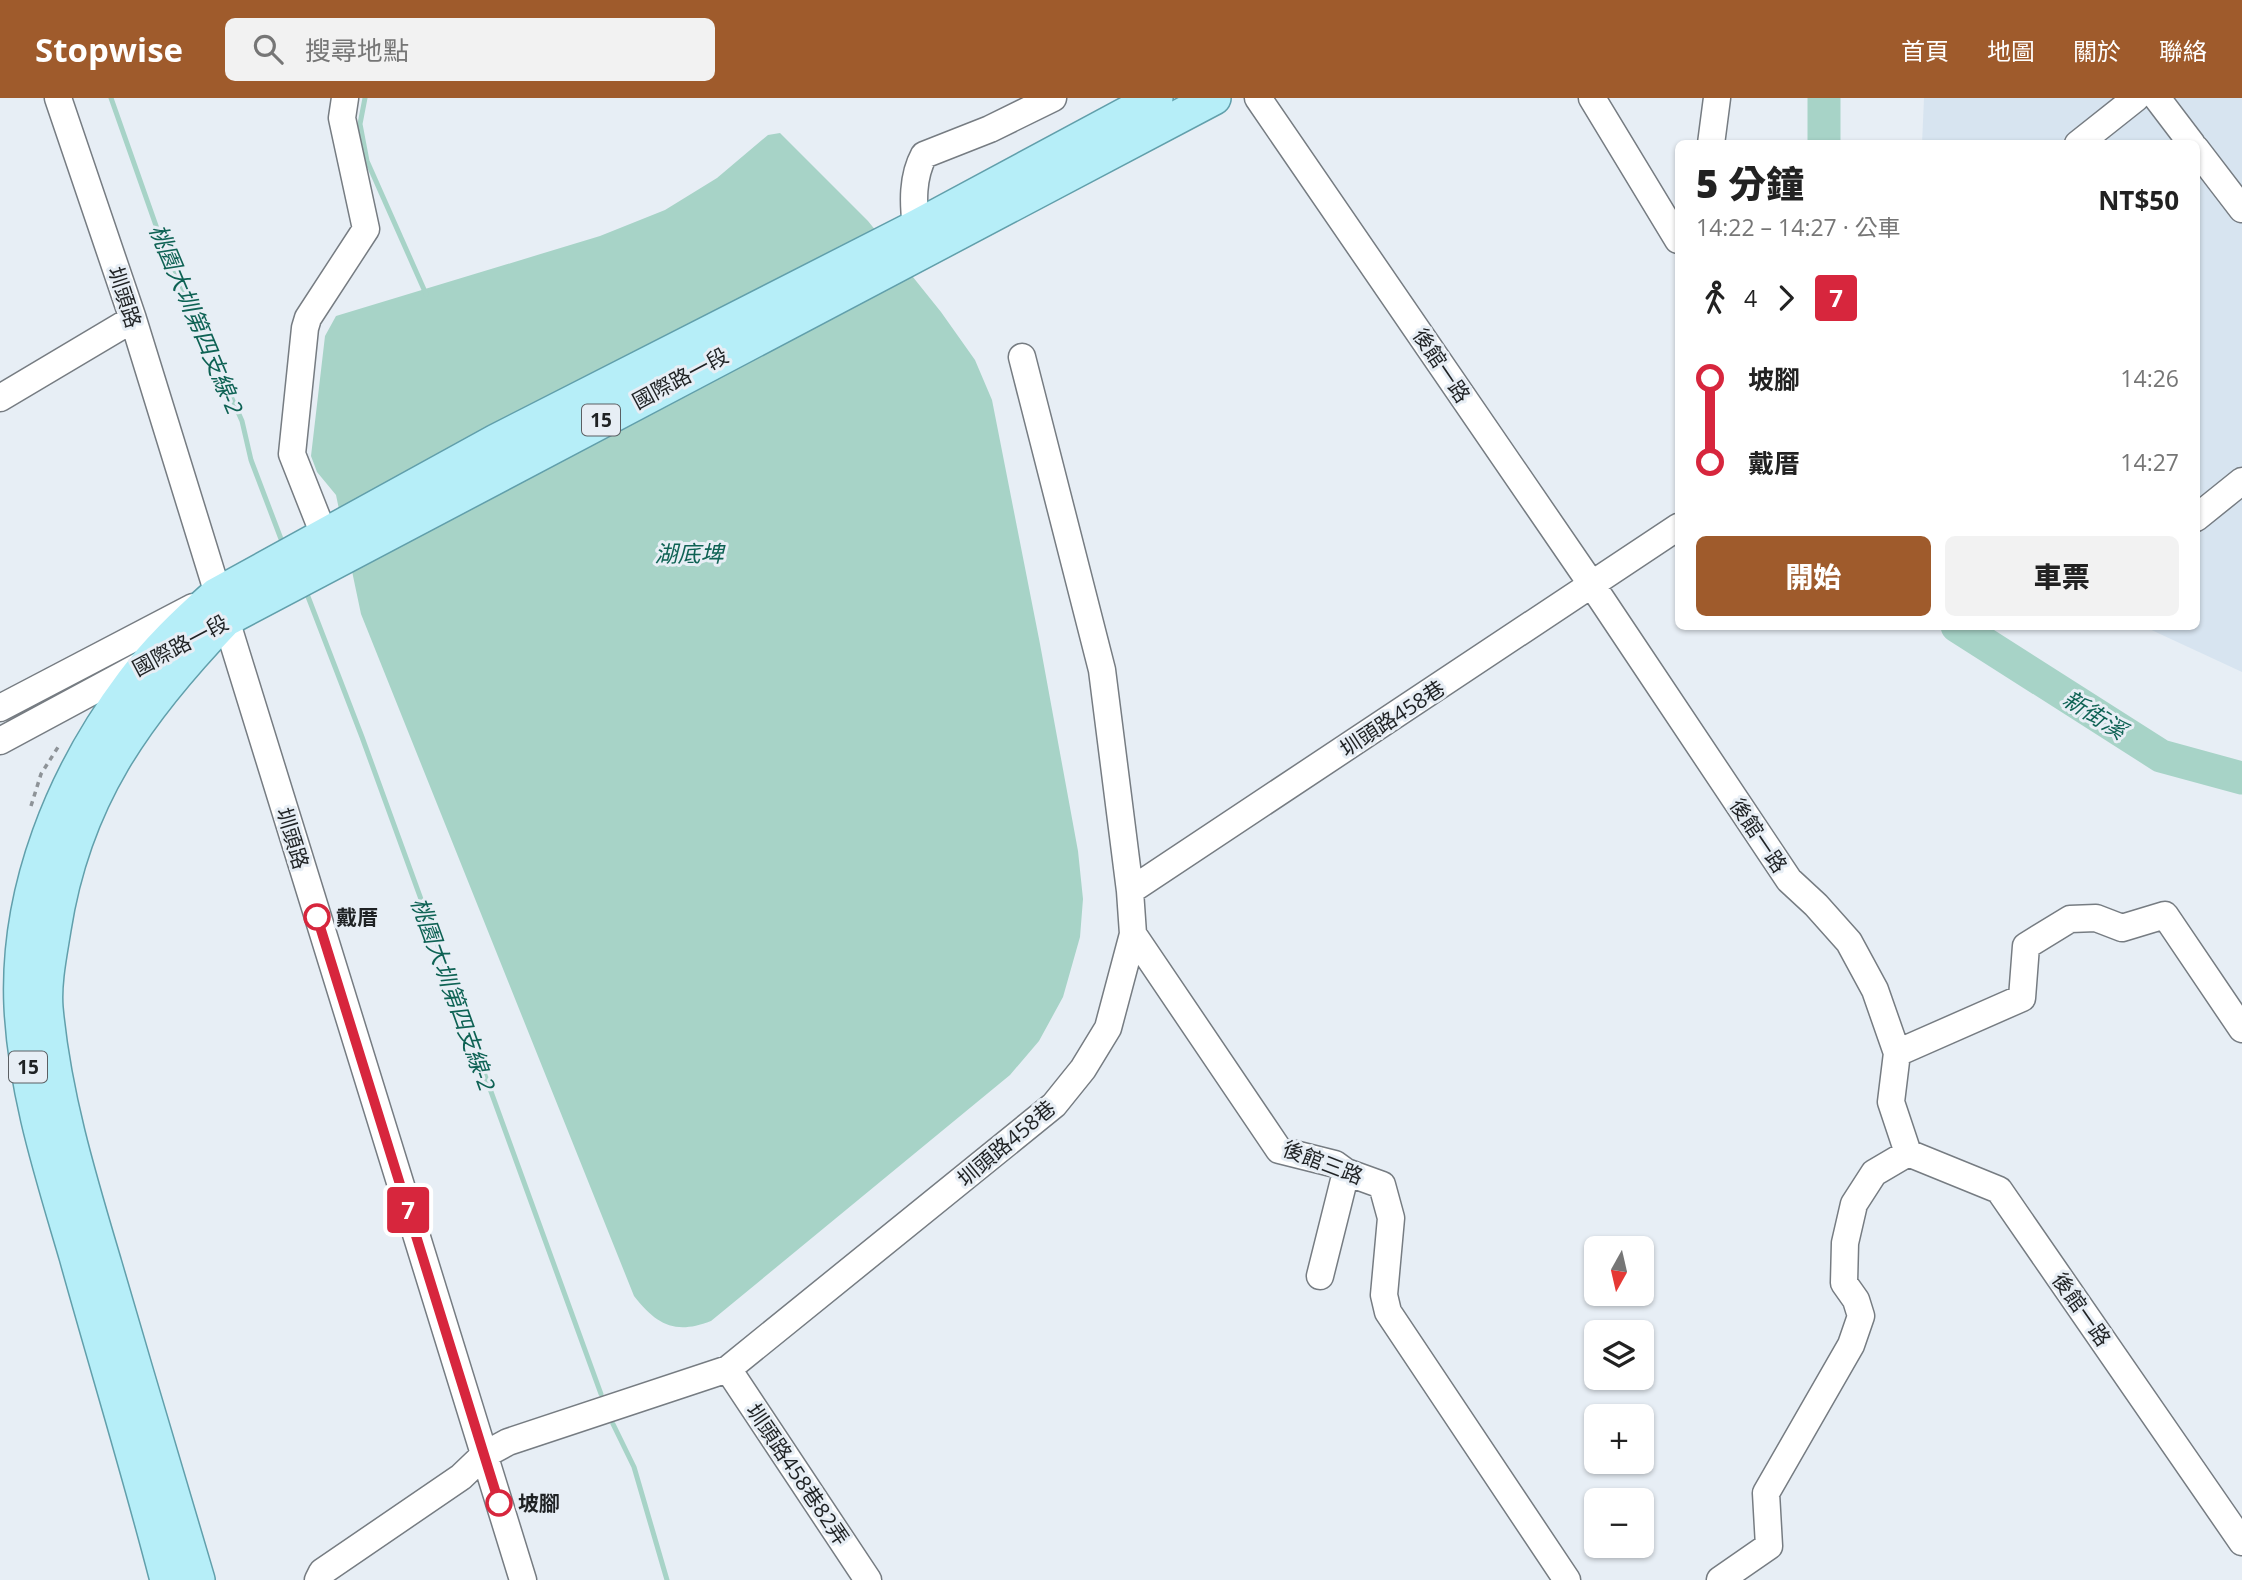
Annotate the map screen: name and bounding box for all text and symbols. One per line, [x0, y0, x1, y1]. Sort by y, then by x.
search box [225, 18, 715, 81]
text: Stopwise [35, 27, 183, 72]
icon: search [249, 30, 287, 68]
text: 搜尋地點 [305, 32, 409, 68]
text: 首頁 [1901, 34, 1949, 67]
text: 地圖 [1987, 34, 2035, 67]
text: 關於 [2073, 34, 2121, 67]
text: 聯絡 [2159, 34, 2207, 67]
text: 5 分鐘 [1696, 157, 1804, 209]
text: NT$50 [2098, 182, 2179, 218]
text: 14:22 – 14:27 · 公車 [1696, 211, 1901, 243]
water label: 桃園大圳第四支線-2 [142, 219, 252, 419]
street label: 圳頭路 [102, 263, 148, 331]
icon: walk [1696, 279, 1734, 317]
icon: forward [1767, 279, 1805, 317]
text: 7 [1829, 281, 1843, 314]
text: 4 [1744, 282, 1757, 314]
street label: 後館一路 [1407, 322, 1477, 408]
street label: 國際路一段 [627, 341, 733, 415]
text: 坡腳 [1748, 361, 1800, 397]
text: 14:26 [2120, 362, 2179, 394]
road number: 15 [582, 404, 620, 436]
text: 戴厝 [1748, 445, 1800, 481]
text: 14:27 [2120, 446, 2179, 478]
button: 開始 [1696, 536, 1931, 616]
button: 車票 [1945, 536, 2179, 616]
water label: 湖底埤 [655, 537, 727, 569]
street label: 國際路一段 [127, 608, 233, 682]
street label: 圳頭路458巷 [1334, 674, 1450, 762]
water label: 新街溪 [2057, 682, 2135, 747]
street label: 後館一路 [1724, 792, 1794, 878]
street label: 圳頭路 [270, 804, 316, 872]
water label: 桃園大圳第四支線-2 [404, 893, 504, 1096]
place label: 戴厝 [336, 903, 378, 931]
marker: 戴厝 [304, 904, 330, 930]
road number: 15 [9, 1051, 47, 1082]
street label: 圳頭路458巷 [951, 1094, 1061, 1192]
street label: 後館三路 [1279, 1134, 1367, 1190]
line badge: 7 [385, 1187, 431, 1233]
text: 7 [401, 1193, 415, 1226]
north arrow [1584, 1236, 1654, 1306]
map controls [1584, 1236, 1654, 1558]
street label: 後館一路 [2046, 1267, 2118, 1351]
button: layers [1584, 1320, 1654, 1390]
street label: 圳頭路458巷82弄 [740, 1398, 856, 1550]
button: + [1584, 1404, 1654, 1474]
button: − [1584, 1488, 1654, 1558]
place label: 坡腳 [518, 1489, 560, 1517]
marker: 坡腳 [486, 1490, 512, 1516]

